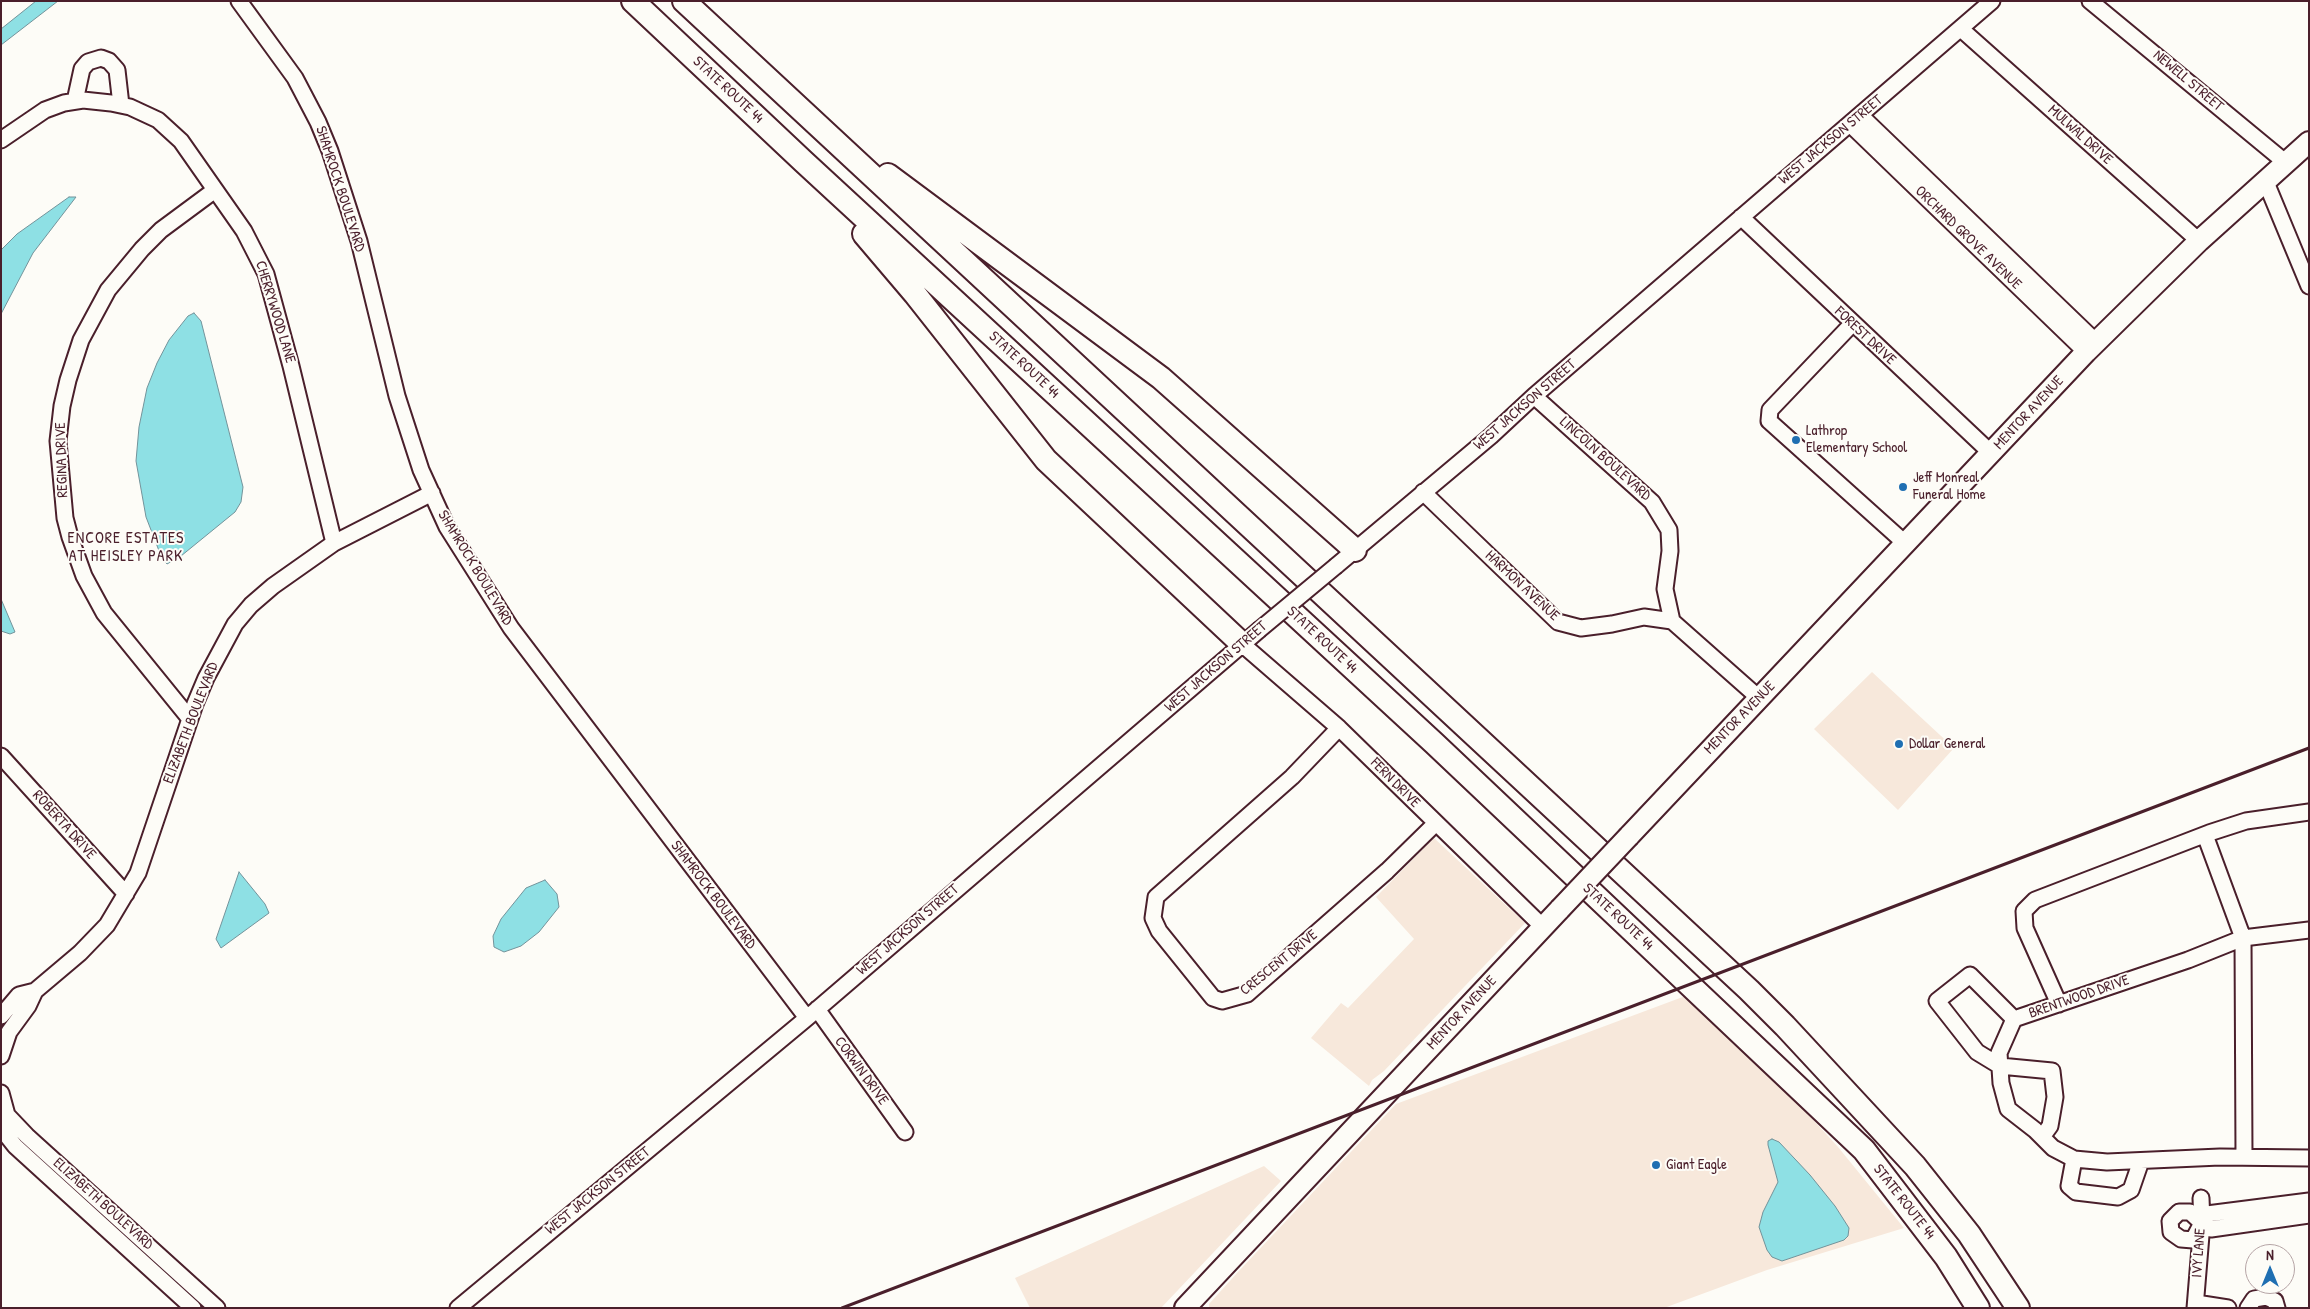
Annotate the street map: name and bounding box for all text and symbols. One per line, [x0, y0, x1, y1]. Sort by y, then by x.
street label: NEWELL STREET [2149, 46, 2227, 116]
street label: STATE ROUTE 44 [689, 53, 767, 127]
street label: WEST JACKSON STREET [1775, 91, 1887, 189]
street label: MULWAL DRIVE [2044, 101, 2116, 169]
street label: SHAMROCK BOULEVARD [311, 124, 369, 254]
street label: ORCHARD GROVE AVENUE [1911, 182, 2025, 294]
street label: CHERRYWOOD LANE [251, 259, 299, 365]
street label: FOREST DRIVE [1831, 303, 1899, 369]
street label: STATE ROUTE 44 [985, 328, 1063, 402]
street label: WEST JACKSON STREET [1470, 356, 1580, 454]
street label: MENTOR AVENUE [1990, 372, 2068, 454]
street label: LINCOLN BOULEVARD [1556, 413, 1654, 505]
street label: REGINA DRIVE [52, 422, 72, 498]
place label: Lathrop Elementary School [1806, 422, 1907, 457]
marker: Lathrop Elementary School [1790, 434, 1802, 446]
place label: Jeff Monreal Funeral Home [1913, 469, 1986, 504]
marker: Jeff Monreal Funeral Home [1897, 481, 1909, 493]
street label: SHAMROCK BOULEVARD [434, 507, 516, 629]
district label: ENCORE ESTATES AT HEISLEY PARK [66, 529, 186, 567]
street label: HARMON AVENUE [1481, 547, 1563, 625]
street label: STATE ROUTE 44 [1283, 603, 1361, 677]
street label: WEST JACKSON STREET [1161, 618, 1271, 716]
street label: ELIZABETH BOULEVARD [160, 660, 222, 786]
street label: MENTOR AVENUE [1701, 678, 1779, 758]
place label: Dollar General [1909, 735, 1985, 753]
marker: Dollar General [1893, 738, 1905, 750]
street label: FERN DRIVE [1366, 754, 1424, 812]
street label: ROBERTA DRIVE [28, 787, 100, 863]
street label: SHAMROCK BOULEVARD [666, 837, 760, 953]
street label: STATE ROUTE 44 [1579, 880, 1657, 954]
street label: WEST JACKSON STREET [853, 881, 963, 979]
street label: CRESCENT DRIVE [1237, 926, 1321, 1000]
street label: BRENTWOOD DRIVE [2026, 971, 2132, 1023]
street label: MENTOR AVENUE [1423, 972, 1501, 1054]
street label: CORWIN DRIVE [830, 1033, 892, 1109]
street label: WEST JACKSON STREET [542, 1143, 654, 1239]
street label: ELIZABETH BOULEVARD [49, 1154, 157, 1254]
place label: Giant Eagle [1666, 1156, 1727, 1174]
marker: Giant Eagle [1650, 1159, 1662, 1171]
street label: STATE ROUTE 44 [1869, 1161, 1939, 1243]
street label: IVY LANE [2188, 1228, 2210, 1278]
north arrow [2245, 1244, 2295, 1294]
text: N [2266, 1245, 2274, 1264]

